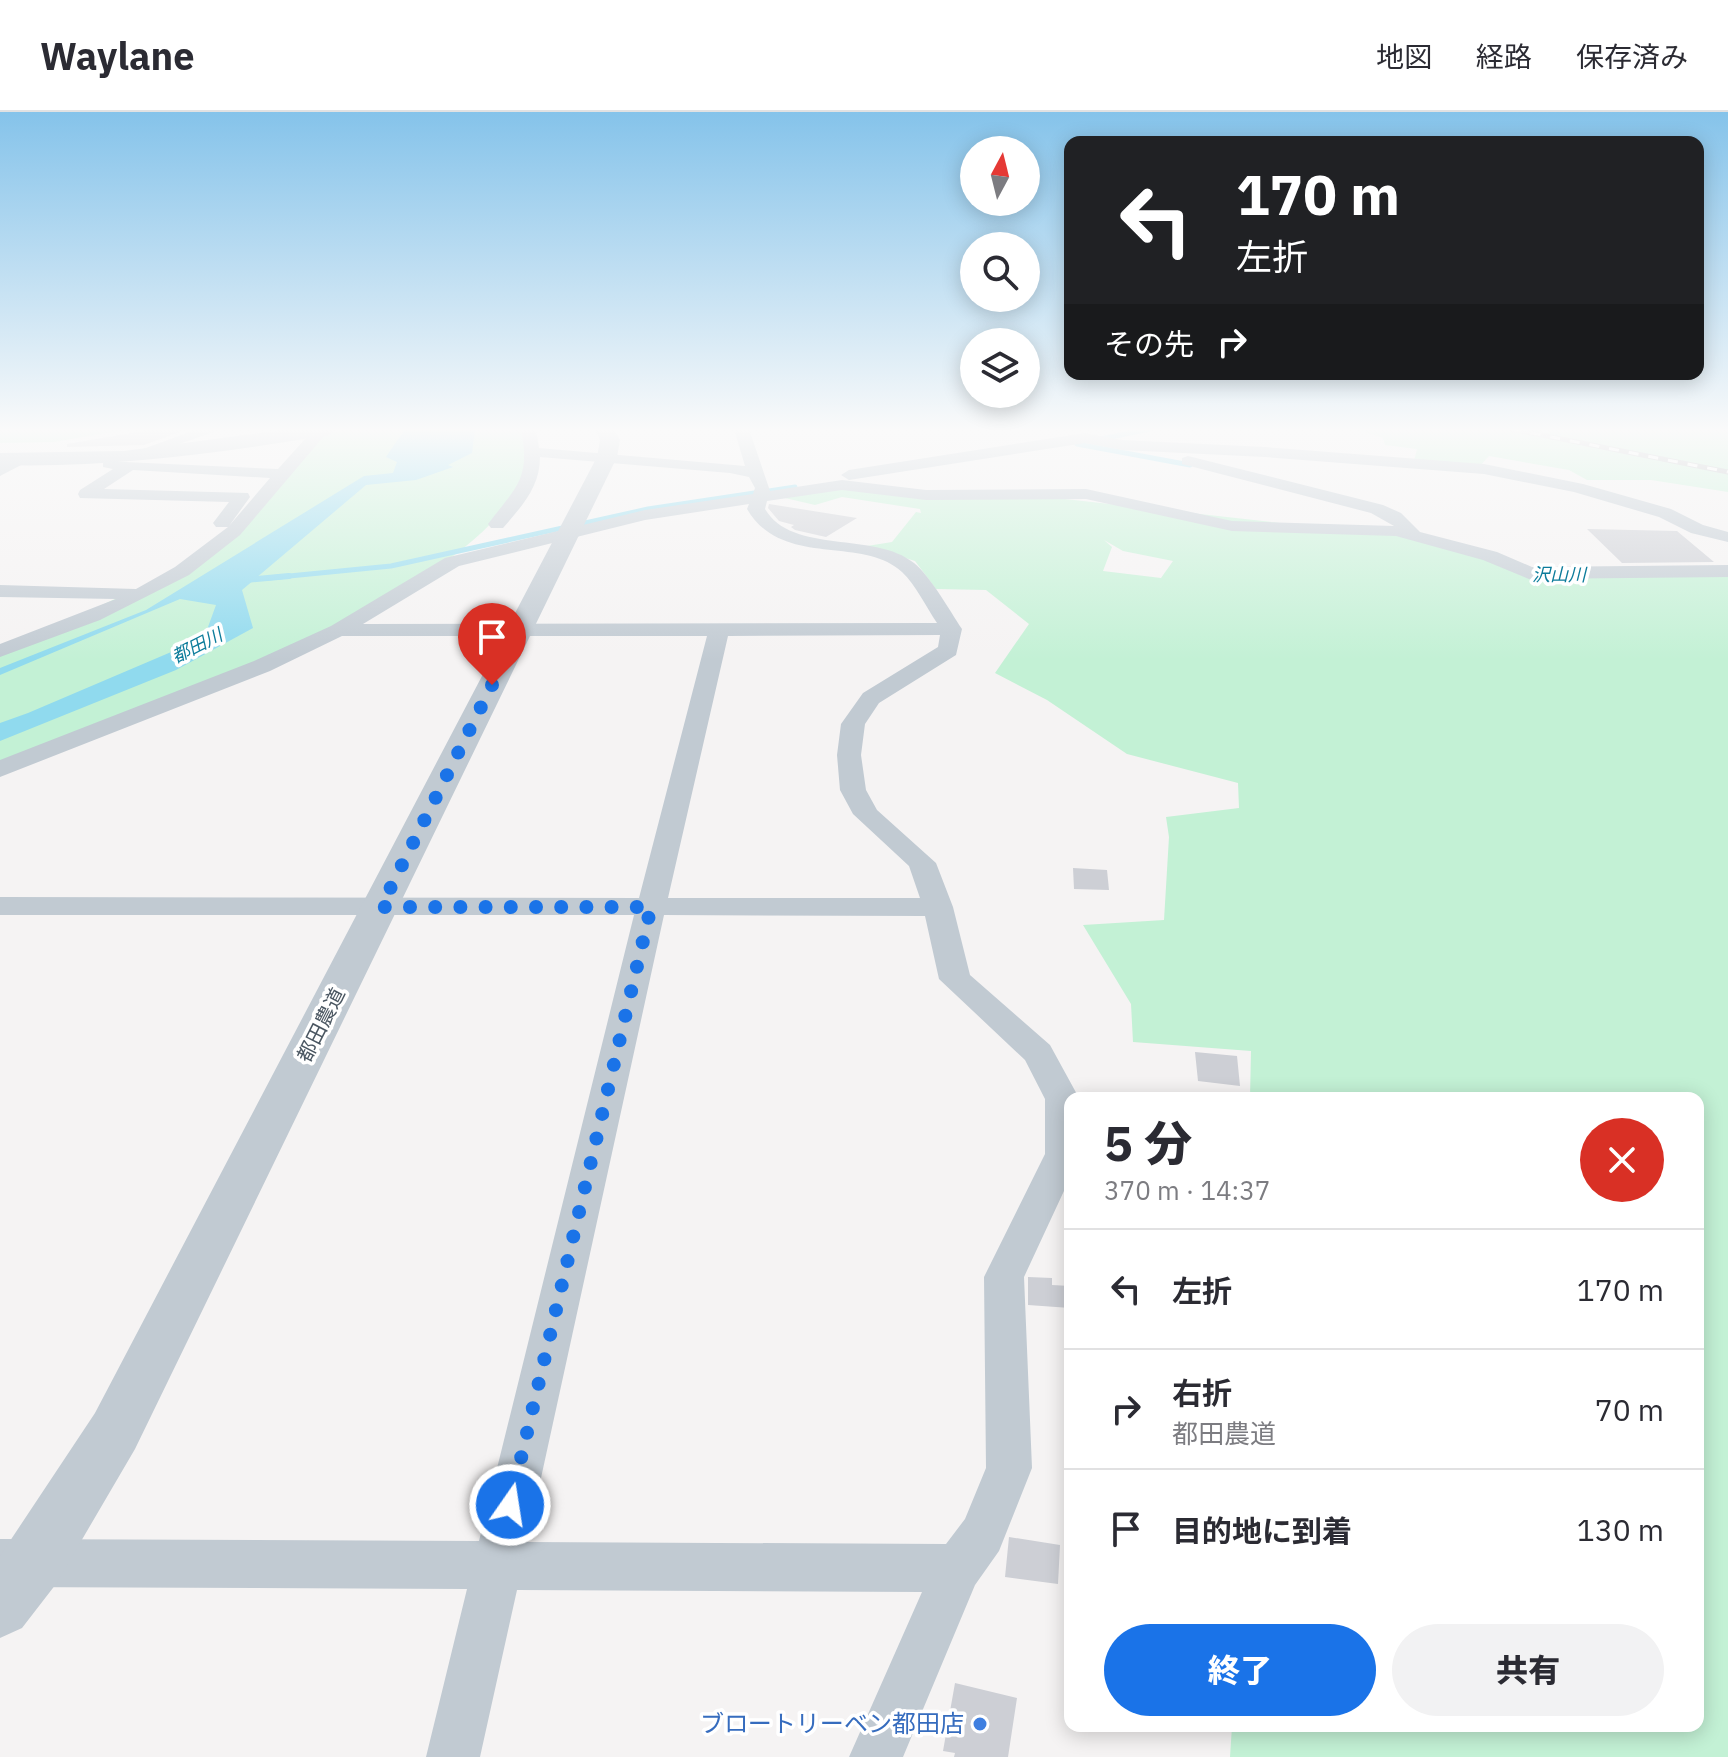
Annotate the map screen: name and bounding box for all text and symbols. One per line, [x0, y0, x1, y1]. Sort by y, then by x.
text: Waylane [40, 31, 195, 80]
text: 地図 [1376, 38, 1432, 75]
text: 経路 [1476, 38, 1532, 75]
text: 保存済み [1576, 38, 1688, 75]
north arrow [960, 136, 1040, 216]
map controls [960, 136, 1040, 408]
text: 170 m [1236, 158, 1400, 230]
icon: left [1104, 168, 1208, 272]
button: search [960, 232, 1040, 312]
text: 左折 [1236, 233, 1308, 280]
icon: right [1210, 320, 1254, 364]
text: その先 [1104, 324, 1194, 363]
button: layers [960, 328, 1040, 408]
water label: 沢山川 [1532, 563, 1588, 586]
pin [458, 603, 526, 685]
icon: arrive [470, 615, 514, 659]
water label: 都田川 [167, 622, 228, 668]
street label: 都田農道 [290, 983, 351, 1067]
text: 5 分 [1104, 1112, 1192, 1174]
button: close [1580, 1118, 1664, 1202]
text: 370 m · 14:37 [1104, 1173, 1270, 1207]
icon: left [1104, 1267, 1148, 1311]
text: 170 m [1577, 1270, 1664, 1309]
text: 左折 [1172, 1271, 1232, 1310]
text: 右折 [1172, 1373, 1232, 1412]
icon: right [1104, 1387, 1148, 1431]
text: 70 m [1595, 1390, 1664, 1429]
text: 都田農道 [1172, 1416, 1276, 1450]
position arrow [468, 1463, 552, 1547]
icon: arrive [1104, 1507, 1148, 1551]
text: 130 m [1577, 1510, 1664, 1549]
text: 目的地に到着 [1172, 1511, 1352, 1550]
button: 終了 [1104, 1624, 1376, 1716]
button: 共有 [1392, 1624, 1664, 1716]
place label: ブロートリーベン都田店 [700, 1707, 964, 1739]
marker: ブロートリーベン都田店 [971, 1715, 989, 1733]

